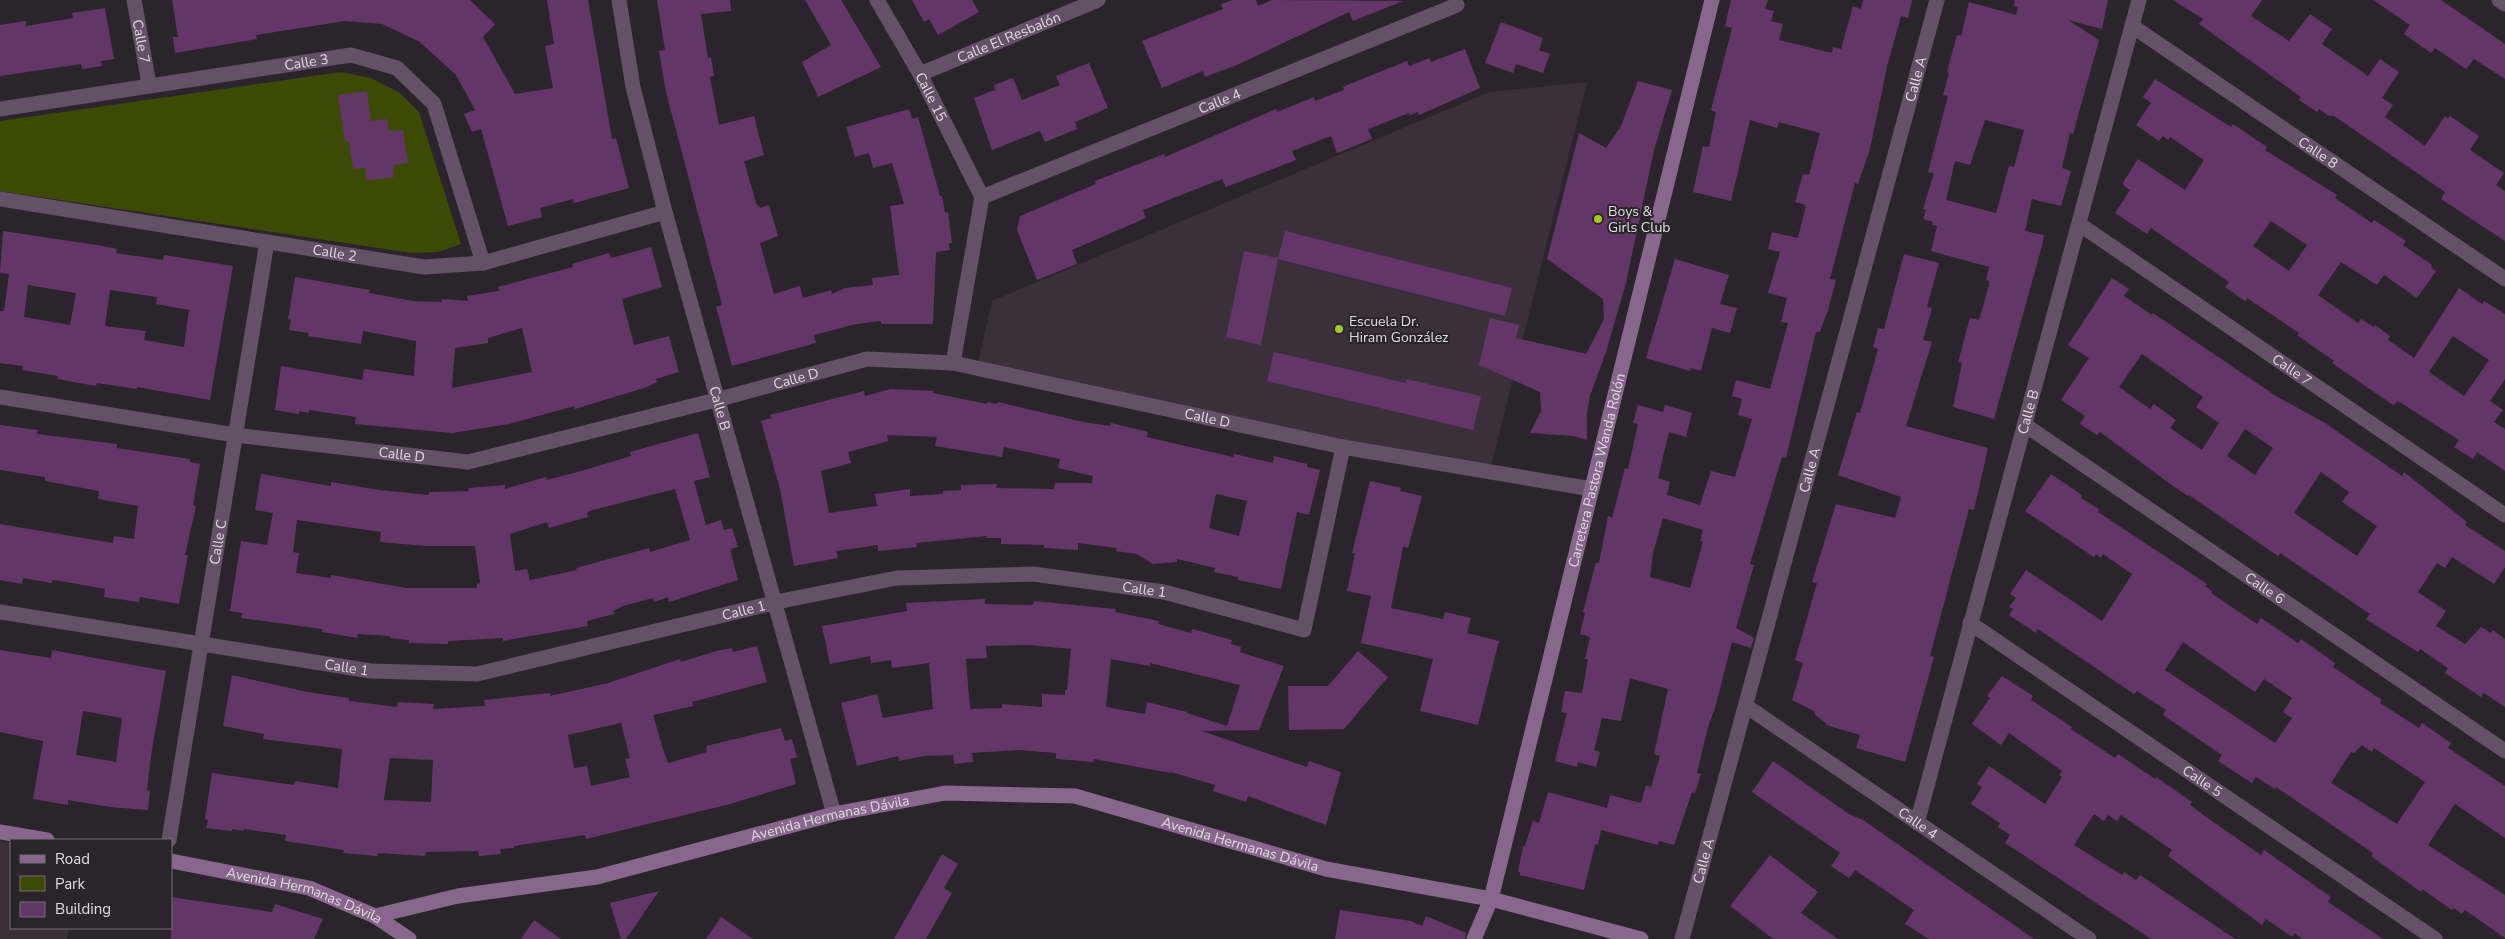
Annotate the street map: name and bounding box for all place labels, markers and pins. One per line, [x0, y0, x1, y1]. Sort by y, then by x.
place label: Boys & Girls Club [1608, 202, 1670, 237]
marker: Boys & Girls Club [1592, 213, 1604, 225]
place label: Escuela Dr. Hiram González [1349, 312, 1449, 347]
marker: Escuela Dr. Hiram González [1333, 323, 1345, 335]

